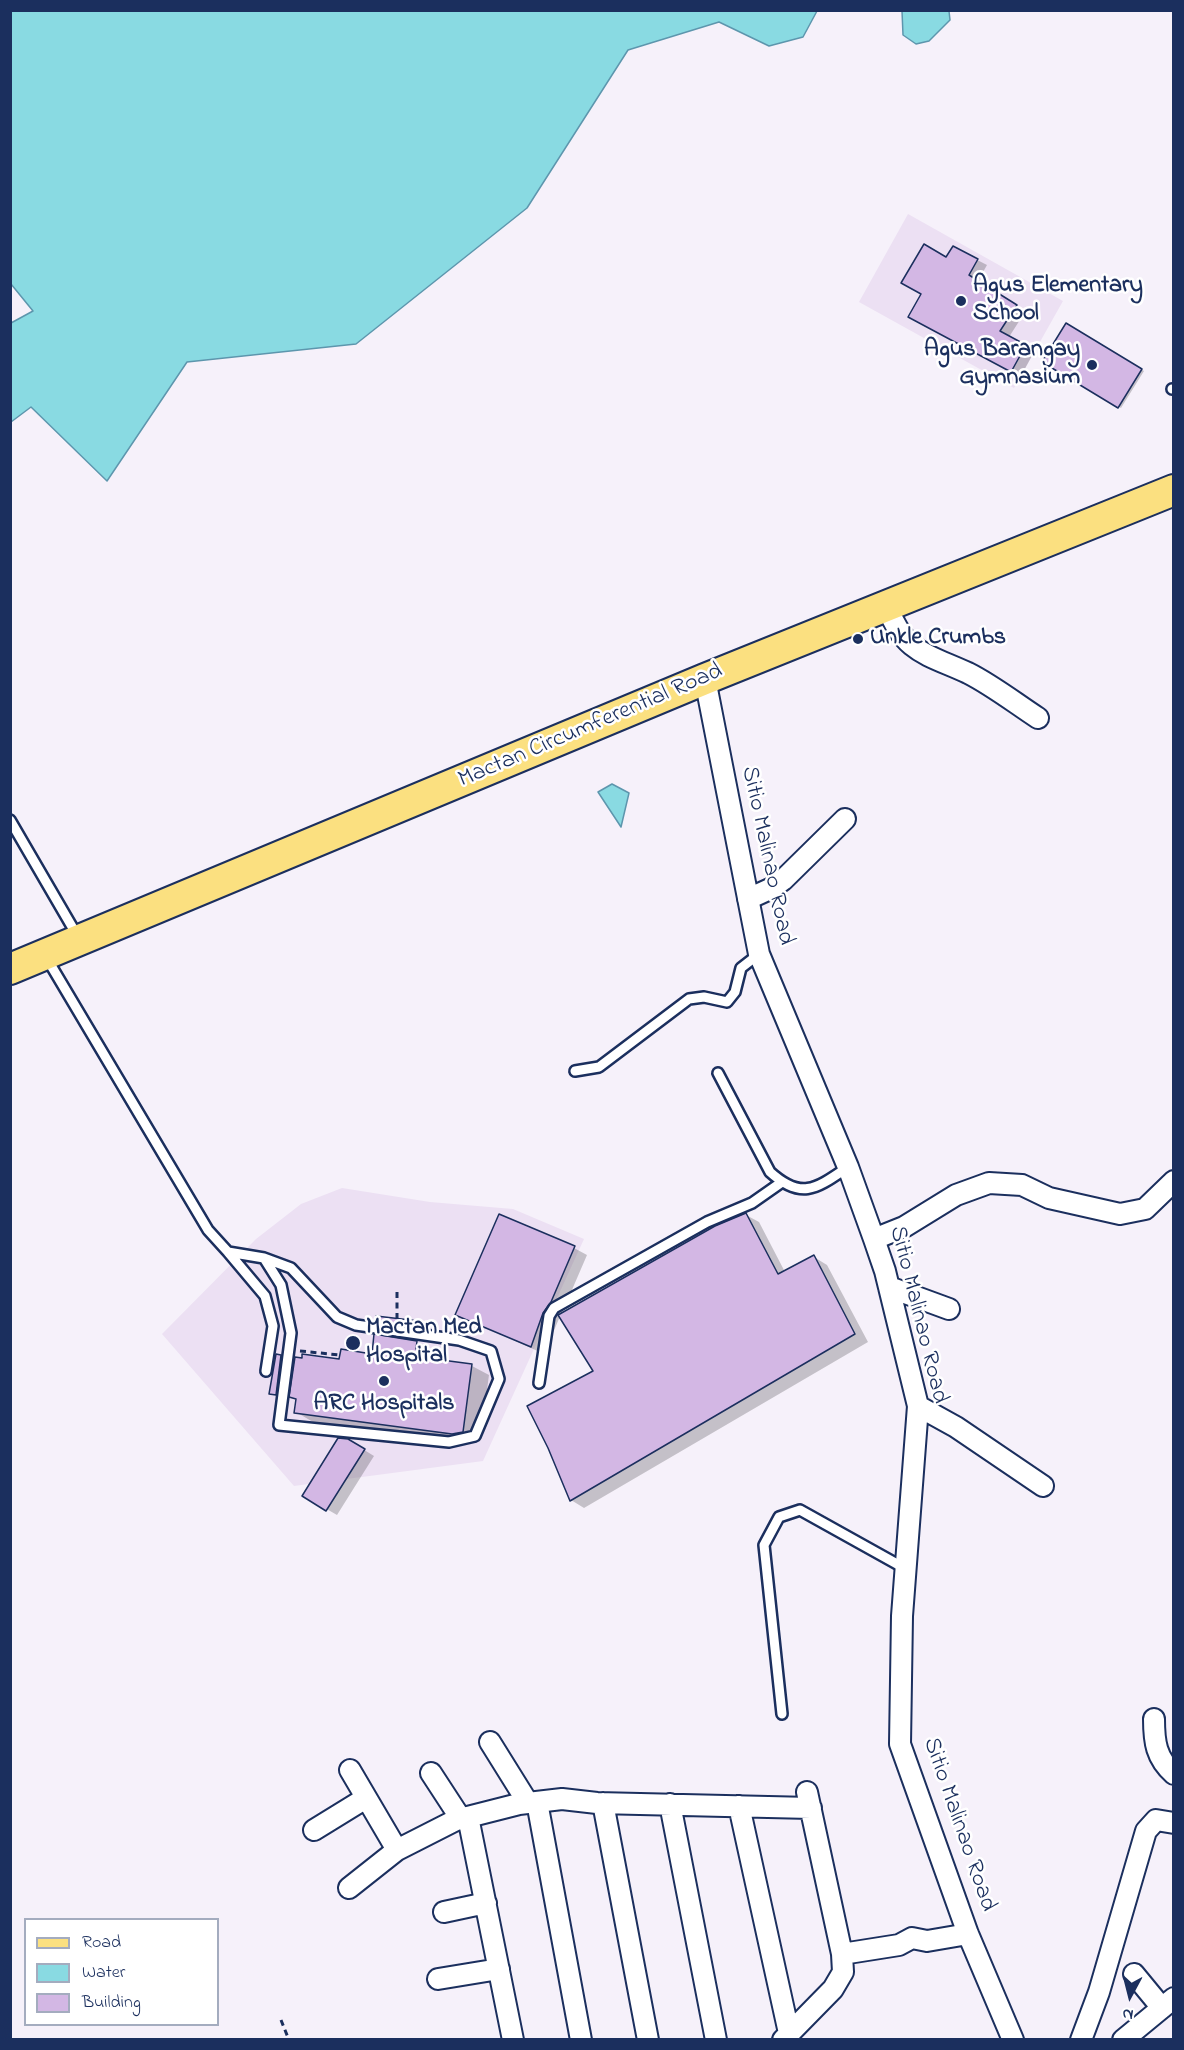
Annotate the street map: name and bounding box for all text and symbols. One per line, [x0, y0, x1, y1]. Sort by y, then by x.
place label: Agus Elementary School [973, 273, 1143, 329]
marker: Agus Elementary School [954, 294, 968, 308]
place label: Agus Barangay Gymnasium [924, 337, 1080, 393]
marker: Agus Barangay Gymnasium [1085, 358, 1099, 372]
place label: Unkle Crumbs [870, 625, 1006, 653]
marker: Unkle Crumbs [851, 632, 865, 646]
street label: Mactan Circumferential Road [454, 658, 728, 796]
street label: Sitio Malinao Road [733, 764, 799, 948]
street label: Sitio Malinao Road [881, 1223, 953, 1407]
place label: Mactan Med Hospital [366, 1315, 482, 1371]
marker: Mactan Med Hospital [344, 1334, 362, 1352]
marker: ARC Hospitals [377, 1374, 391, 1388]
place label: ARC Hospitals [314, 1391, 454, 1419]
street label: Sitio Malinao Road [915, 1734, 1001, 1916]
legend [24, 1918, 219, 2026]
text: Road [82, 1930, 121, 1956]
text: Water [82, 1960, 125, 1986]
north arrow [1100, 1966, 1160, 2026]
text: Building [82, 1990, 141, 2016]
text: N [1121, 2001, 1135, 2026]

